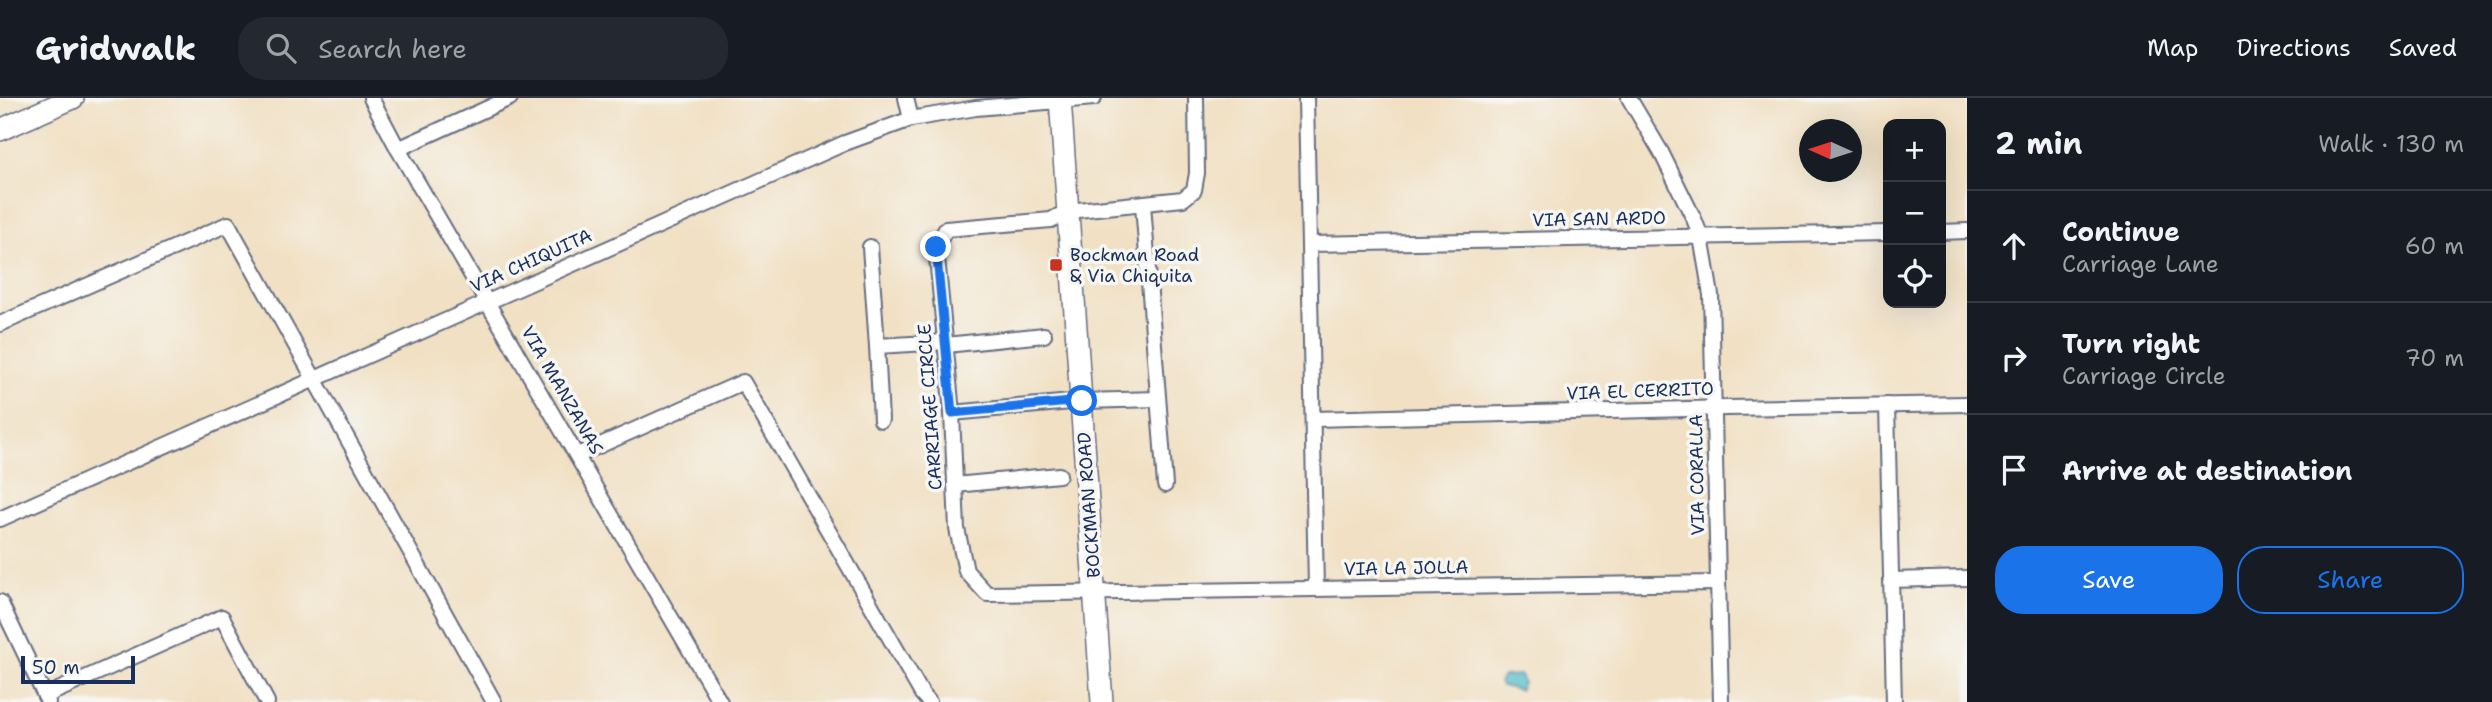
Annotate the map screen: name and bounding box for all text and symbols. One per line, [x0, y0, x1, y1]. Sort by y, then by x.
search box [238, 17, 728, 80]
text: Gridwalk [35, 26, 196, 71]
icon: search [262, 29, 300, 67]
text: Search here [318, 31, 467, 66]
text: Map [2147, 32, 2198, 64]
text: Directions [2236, 32, 2351, 64]
text: Saved [2389, 32, 2457, 64]
north arrow [1799, 119, 1862, 182]
map controls [1883, 119, 1946, 308]
button: + [1883, 119, 1946, 182]
text: 2 min [1995, 123, 2082, 164]
text: Walk · 130 m [2318, 129, 2464, 159]
button: − [1883, 182, 1946, 245]
street label: VIA SAN ARDO [1532, 206, 1666, 232]
text: Continue [2062, 214, 2180, 249]
street label: VIA CHIQUITA [466, 223, 596, 299]
icon: ahead [1995, 227, 2033, 265]
route end [920, 231, 951, 262]
text: 60 m [2405, 231, 2464, 261]
place label: Bockman Road & Via Chiquita [1070, 243, 1199, 288]
button: locate [1883, 245, 1946, 308]
text: Carriage Lane [2062, 249, 2219, 279]
marker: Bockman Road & Via Chiquita [1048, 257, 1064, 273]
street label: VIA MANZANAS [516, 321, 608, 459]
street label: CARRIAGE CIRCLE [912, 323, 948, 491]
text: Turn right [2062, 326, 2200, 361]
icon: right [1995, 339, 2033, 377]
text: 70 m [2405, 343, 2464, 373]
text: Carriage Circle [2062, 361, 2226, 391]
street label: VIA EL CERRITO [1566, 376, 1714, 406]
route start [1066, 385, 1097, 416]
street label: VIA CORALLA [1684, 414, 1710, 536]
street label: BOCKMAN ROAD [1072, 431, 1106, 579]
icon: arrive [1995, 451, 2033, 489]
text: Arrive at destination [2062, 453, 2352, 488]
button: Save [1995, 546, 2223, 614]
button: Share [2237, 546, 2464, 614]
street label: VIA LA JOLLA [1343, 555, 1469, 581]
scale bar [21, 653, 135, 685]
text: 50 m [32, 655, 80, 680]

